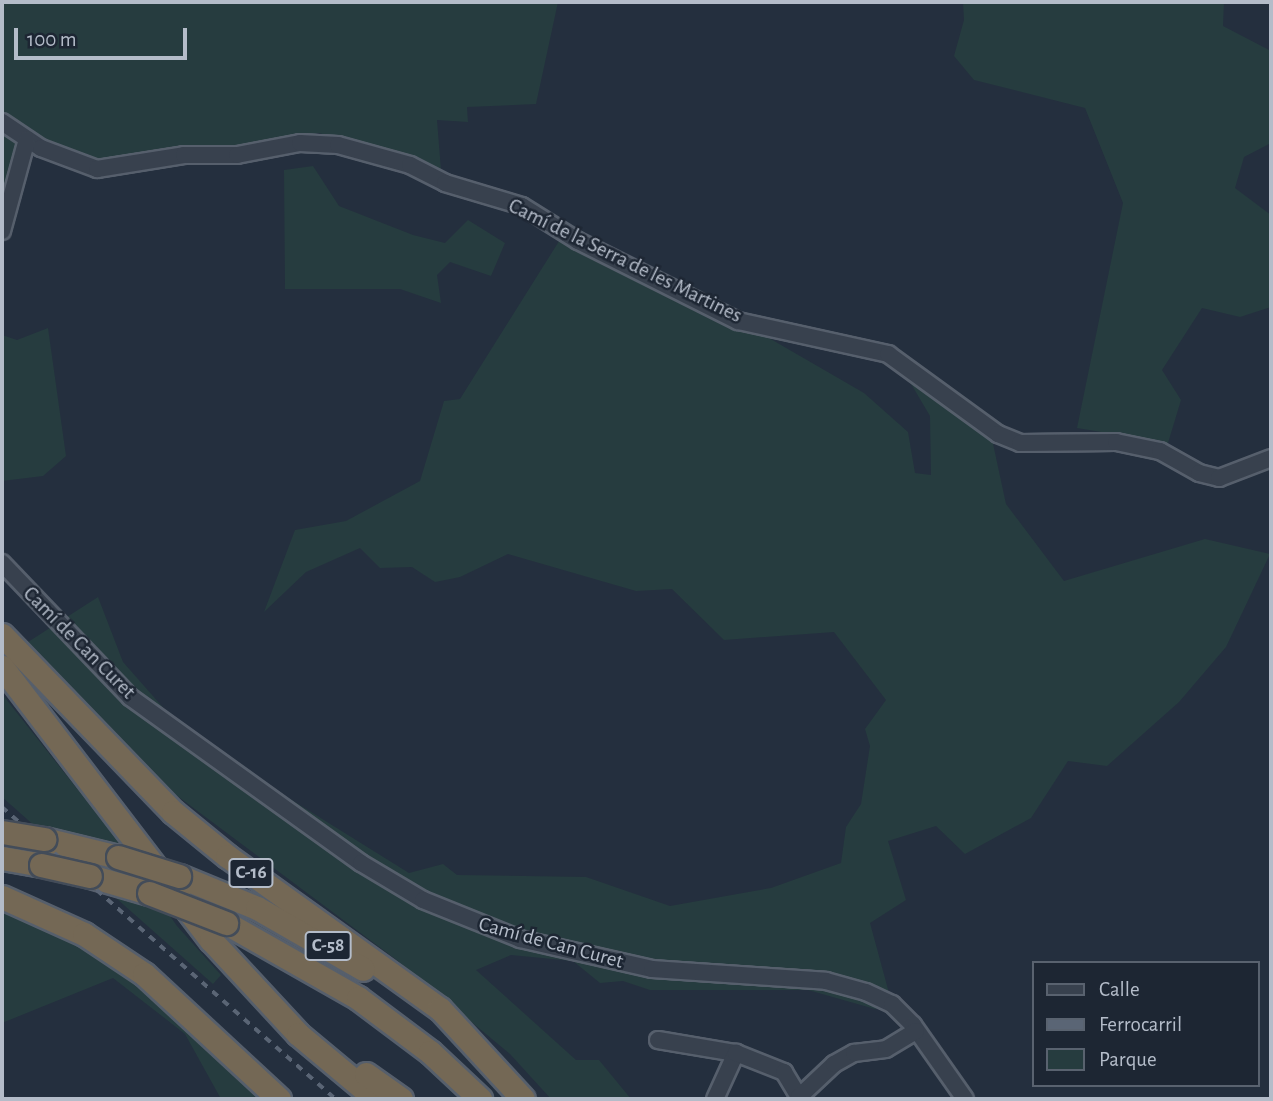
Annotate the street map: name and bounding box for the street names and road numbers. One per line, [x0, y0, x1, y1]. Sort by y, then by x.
street label: Camí de la Serra de les Martines [504, 193, 746, 329]
street label: Camí de Can Curet [17, 581, 141, 705]
road number: C-16 [228, 858, 274, 888]
street label: Camí de Can Curet [476, 912, 626, 974]
road number: C-58 [304, 930, 352, 962]

